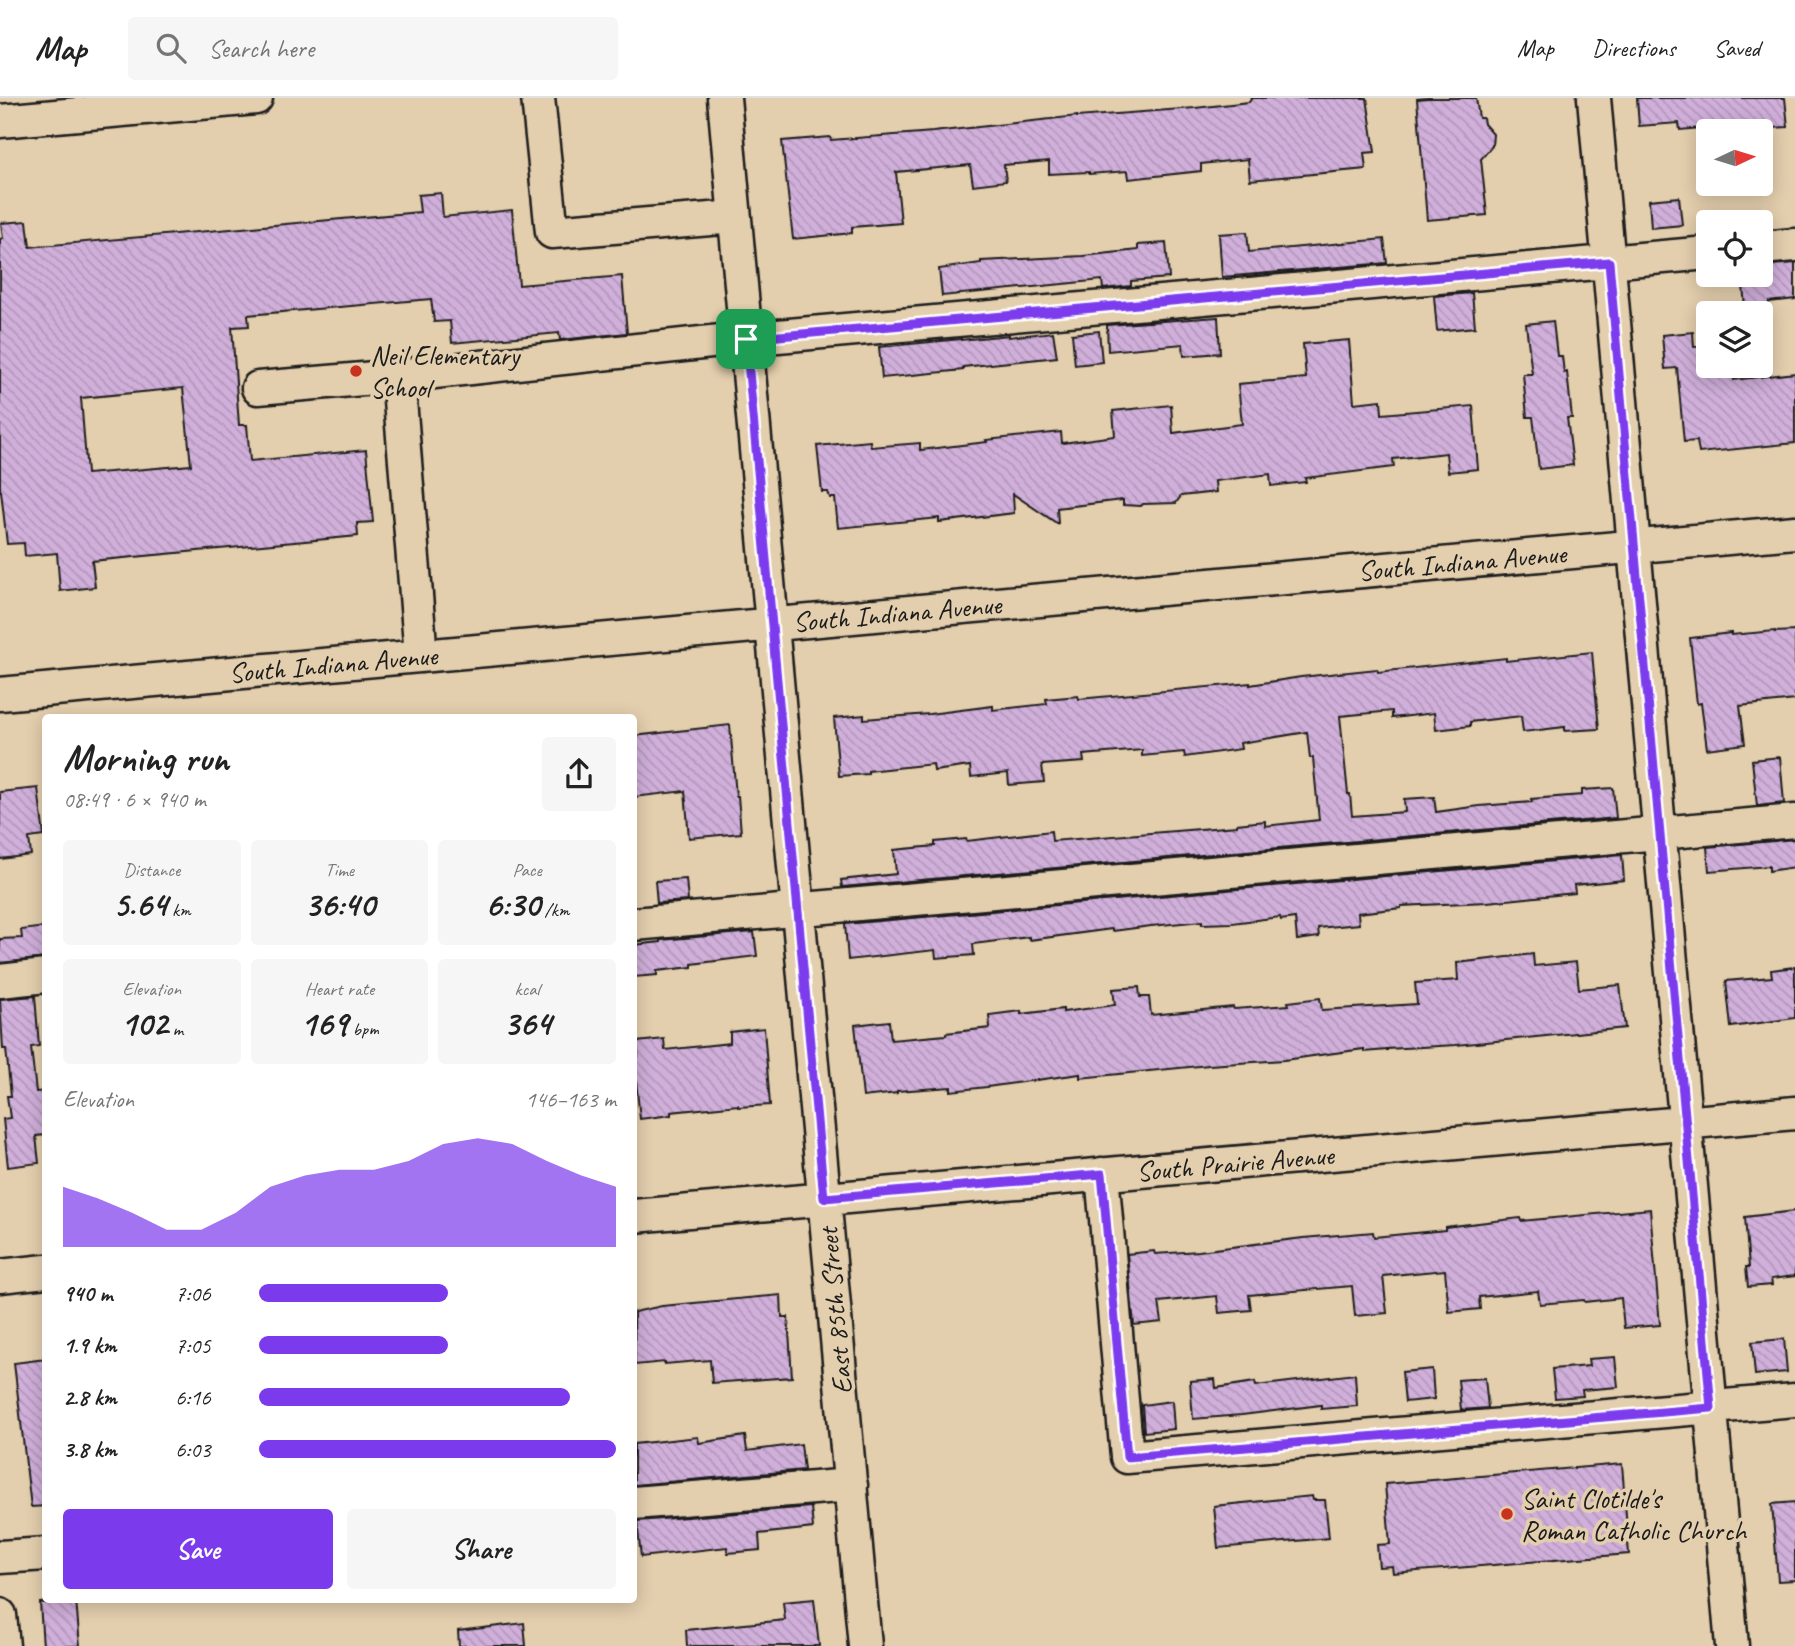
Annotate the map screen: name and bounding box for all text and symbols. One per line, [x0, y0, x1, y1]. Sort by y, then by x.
search box [128, 17, 618, 80]
text: Map [35, 27, 86, 69]
icon: search [152, 29, 190, 67]
text: Search here [208, 32, 314, 65]
text: Map [1517, 33, 1554, 63]
text: Directions [1592, 33, 1675, 63]
text: Saved [1713, 33, 1760, 63]
north arrow [1696, 119, 1773, 196]
map controls [1696, 119, 1773, 378]
button: locate [1696, 210, 1773, 287]
button: layers [1696, 301, 1773, 378]
pin [716, 309, 776, 369]
icon: arrive [727, 320, 765, 358]
place label: Neil Elementary School [370, 338, 521, 405]
marker: Neil Elementary School [348, 363, 364, 379]
street label: South Indiana Avenue [1356, 535, 1569, 589]
street label: South Indiana Avenue [791, 586, 1004, 640]
street label: South Indiana Avenue [227, 637, 440, 691]
text: Morning run [63, 735, 229, 782]
button: share [542, 737, 616, 811]
text: 08:49 · 6 × 940 m [63, 785, 206, 814]
text: Distance [123, 858, 180, 882]
text: Time [325, 858, 354, 882]
text: Pace [513, 858, 542, 882]
text: 5.64 [113, 882, 167, 927]
text: 36:40 [304, 882, 375, 927]
text: 6:30 [485, 882, 540, 927]
text: km [167, 898, 191, 922]
text: /km [540, 898, 569, 922]
text: Elevation [123, 977, 181, 1001]
text: Heart rate [305, 977, 374, 1001]
text: kcal [515, 977, 540, 1001]
text: 102 [121, 1001, 168, 1046]
text: 169 [300, 1001, 348, 1046]
text: 364 [503, 1001, 551, 1046]
text: m [168, 1017, 183, 1041]
text: bpm [348, 1017, 379, 1041]
text: Elevation [63, 1085, 134, 1114]
text: 146–163 m [525, 1085, 616, 1114]
street label: South Prairie Avenue [1135, 1137, 1337, 1189]
street label: East 85th Street [810, 1224, 860, 1396]
text: 940 m [63, 1279, 112, 1308]
text: 7:06 [175, 1279, 211, 1308]
text: 1.9 km [63, 1331, 116, 1360]
text: 7:05 [175, 1331, 211, 1360]
text: 2.8 km [63, 1383, 117, 1412]
text: 6:16 [175, 1383, 211, 1412]
text: 3.8 km [63, 1435, 117, 1464]
text: 6:03 [175, 1435, 211, 1464]
place label: Saint Clotilde's Roman Catholic Church [1521, 1481, 1748, 1548]
marker: Saint Clotilde's Roman Catholic Church [1499, 1506, 1515, 1522]
button: Save [63, 1509, 333, 1589]
button: Share [347, 1509, 616, 1589]

